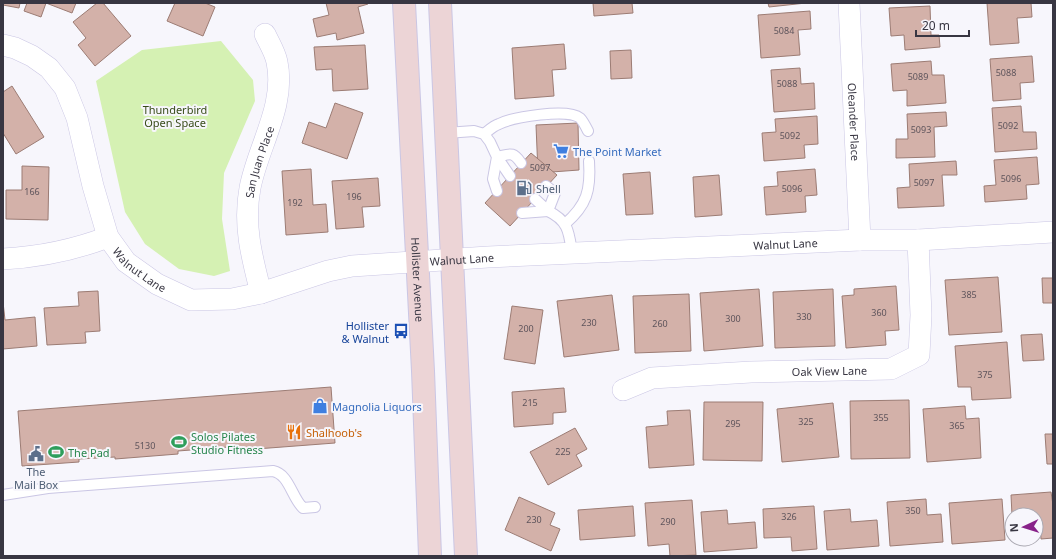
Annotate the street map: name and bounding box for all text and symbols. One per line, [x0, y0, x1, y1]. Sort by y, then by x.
scale bar [916, 12, 969, 38]
text: 20 m [922, 17, 950, 34]
house number: 5084 [774, 24, 794, 37]
house number: 5088 [996, 66, 1016, 79]
house number: 5089 [908, 70, 928, 83]
house number: 5088 [777, 77, 797, 90]
street label: Oleander Place [845, 82, 864, 161]
park label: Thunderbird Open Space [143, 102, 207, 130]
house number: 5092 [998, 119, 1018, 132]
house number: 5093 [911, 123, 931, 136]
street label: San Juan Place [241, 124, 277, 199]
house number: 5092 [780, 129, 800, 142]
supermarket icon: The Point Market [552, 142, 570, 160]
place label: The Point Market [573, 144, 662, 159]
house number: 5097 [530, 161, 550, 174]
house number: 5096 [1001, 172, 1021, 185]
house number: 5097 [914, 176, 934, 189]
fuel station icon: Shell [515, 179, 533, 197]
place label: Shell [536, 181, 561, 196]
house number: 5096 [782, 182, 802, 195]
house number: 166 [24, 185, 40, 198]
house number: 196 [346, 190, 362, 203]
house number: 192 [287, 196, 303, 209]
street label: Walnut Lane [753, 234, 818, 252]
street label: Hollister Avenue [409, 237, 428, 322]
street label: Walnut Lane [110, 244, 169, 295]
street label: Walnut Lane [429, 249, 494, 268]
house number: 385 [961, 288, 977, 301]
house number: 360 [871, 306, 887, 319]
house number: 330 [796, 310, 812, 323]
house number: 300 [725, 312, 741, 325]
house number: 230 [581, 316, 597, 329]
house number: 260 [652, 317, 668, 330]
place label: Hollister & Walnut [342, 318, 389, 346]
bus stop icon: Hollister & Walnut [392, 322, 410, 340]
house number: 200 [518, 322, 534, 335]
street label: Oak View Lane [792, 362, 867, 379]
house number: 375 [977, 368, 993, 381]
house number: 215 [522, 396, 538, 409]
shop icon: Magnolia Liquors [311, 397, 329, 415]
place label: Magnolia Liquors [332, 399, 422, 414]
house number: 355 [873, 411, 889, 424]
house number: 325 [798, 415, 814, 428]
house number: 295 [725, 417, 741, 430]
house number: 365 [949, 419, 965, 432]
restaurant icon: Shalhoob's [285, 423, 303, 441]
place label: Shalhoob's [306, 425, 362, 440]
place label: Solos Pilates Studio Fitness [191, 429, 263, 457]
sports icon: Solos Pilates Studio Fitness [170, 433, 188, 451]
house number: 5130 [135, 439, 155, 452]
sports icon: The Pad [47, 443, 65, 461]
public building icon: The Mail Box [27, 445, 45, 463]
place label: The Pad [68, 445, 110, 460]
house number: 225 [555, 445, 571, 458]
place label: The Mail Box [14, 464, 58, 492]
house number: 350 [905, 504, 921, 517]
north arrow [1004, 507, 1044, 547]
house number: 326 [781, 510, 797, 523]
house number: 230 [526, 513, 542, 526]
house number: 290 [660, 515, 676, 528]
text: N [1006, 523, 1021, 533]

